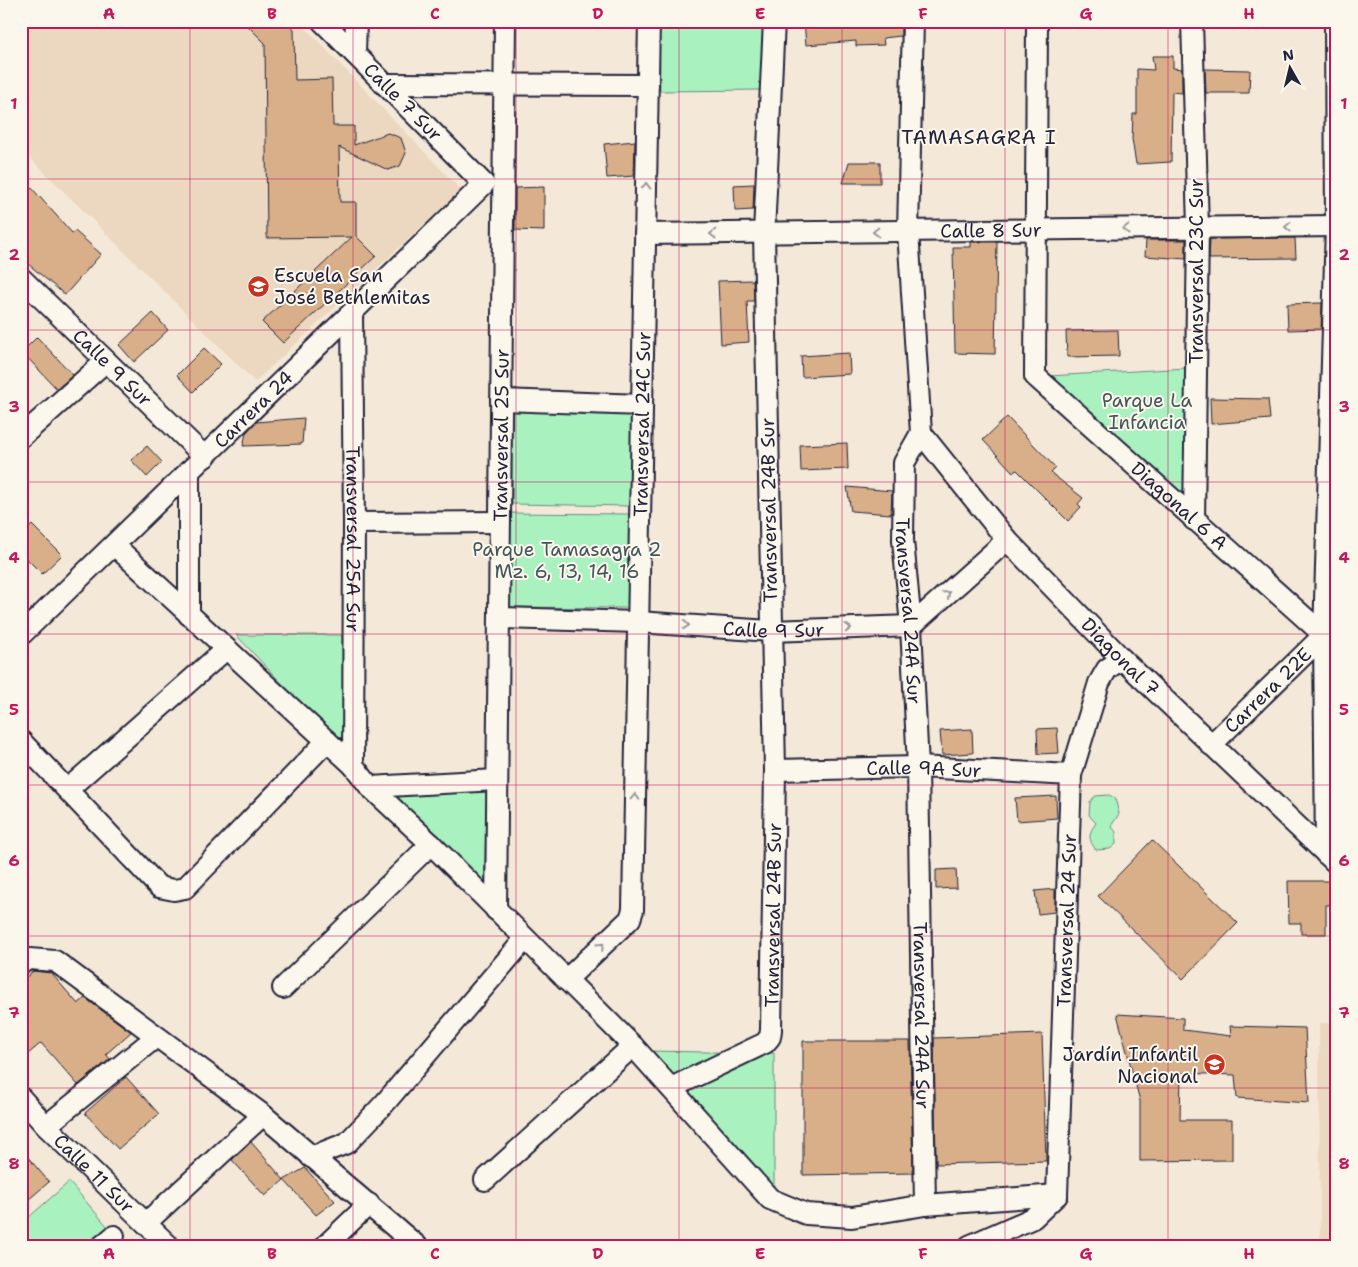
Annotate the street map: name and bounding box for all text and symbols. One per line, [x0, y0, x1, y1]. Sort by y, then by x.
text: A [103, 3, 115, 24]
text: B [267, 3, 277, 24]
text: C [430, 3, 440, 24]
text: D [592, 3, 604, 24]
text: E [755, 3, 765, 24]
text: F [918, 3, 928, 24]
text: G [1080, 3, 1093, 24]
text: H [1243, 3, 1255, 24]
north arrow [1266, 42, 1316, 92]
text: N [1281, 45, 1295, 65]
street label: Calle 7 Sur [358, 57, 448, 147]
text: 1 [10, 93, 18, 114]
text: 1 [1340, 93, 1348, 114]
district label: TAMASAGRA I [901, 124, 1057, 150]
street label: Transversal 23C Sur [1184, 178, 1209, 364]
one-way arrow [641, 181, 651, 189]
street label: Calle 8 Sur [940, 217, 1042, 243]
one-way arrow [1284, 222, 1292, 232]
one-way arrow [1121, 224, 1129, 234]
one-way arrow [871, 227, 879, 237]
one-way arrow [709, 229, 716, 239]
text: 2 [8, 244, 20, 265]
text: 2 [1338, 244, 1350, 265]
place label: Escuela San José Bethlemitas [274, 263, 431, 310]
school or university icon: Escuela San José Bethlemitas [246, 274, 270, 298]
street label: Calle 9 Sur [68, 323, 158, 412]
street label: Transversal 24C Sur [628, 331, 656, 517]
street label: Transversal 25 Sur [487, 349, 514, 522]
street label: Carrera 24 [208, 365, 298, 453]
park label: Parque La Infancia [1102, 388, 1192, 435]
text: 3 [8, 396, 20, 417]
text: 3 [1338, 396, 1350, 417]
street label: Transversal 24B Sur [755, 417, 783, 603]
street label: Transversal 25A Sur [341, 446, 367, 632]
street label: Diagonal 6 A [1126, 456, 1233, 555]
street label: Transversal 24A Sur [890, 517, 927, 705]
park label: Parque Tamasagra 2 Mz. 6, 13, 14, 16 [472, 537, 662, 584]
text: 4 [8, 547, 20, 568]
text: 4 [1338, 547, 1350, 568]
one-way arrow [941, 591, 950, 600]
street label: Diagonal 7 [1076, 612, 1165, 701]
street label: Calle 9 Sur [722, 615, 825, 644]
one-way arrow [682, 619, 690, 630]
one-way arrow [845, 623, 853, 634]
street label: Carrera 22E [1219, 642, 1317, 738]
text: 5 [9, 699, 19, 720]
text: 5 [1339, 699, 1349, 720]
street label: Calle 9A Sur [866, 755, 982, 783]
one-way arrow [630, 792, 640, 800]
street label: Transversal 24B Sur [759, 823, 787, 1008]
street label: Transversal 24 Sur [1051, 833, 1082, 1007]
text: 6 [8, 850, 20, 871]
text: 6 [1338, 850, 1350, 871]
street label: Transversal 24A Sur [908, 922, 936, 1109]
one-way arrow [596, 943, 605, 952]
text: 7 [8, 1002, 20, 1023]
text: 7 [1338, 1002, 1350, 1023]
place label: Jardín Infantil Nacional [1062, 1042, 1198, 1089]
school or university icon: Jardín Infantil Nacional [1202, 1053, 1226, 1077]
street label: Calle 11 Sur [49, 1128, 140, 1218]
text: 8 [8, 1153, 20, 1174]
text: 8 [1338, 1153, 1350, 1174]
text: A [103, 1243, 115, 1264]
text: B [267, 1243, 277, 1264]
text: C [430, 1243, 440, 1264]
text: D [592, 1243, 604, 1264]
text: E [755, 1243, 765, 1264]
text: F [918, 1243, 928, 1264]
text: G [1080, 1243, 1093, 1264]
text: H [1243, 1243, 1255, 1264]

